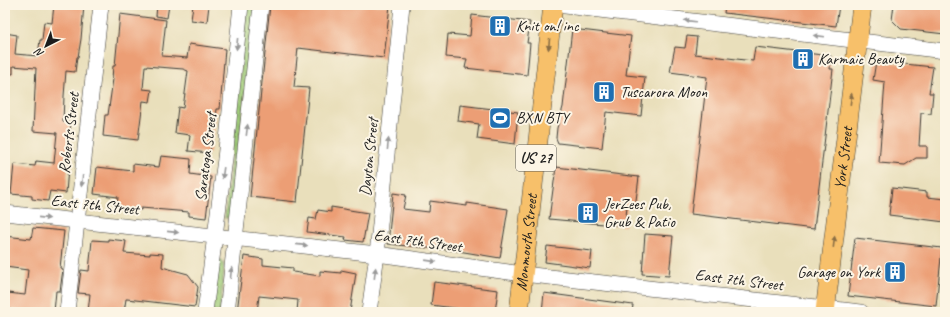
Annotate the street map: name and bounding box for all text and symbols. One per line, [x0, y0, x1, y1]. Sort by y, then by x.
building icon: Knit on! inc [487, 13, 513, 39]
place label: Knit on! inc [516, 16, 580, 36]
one-way arrow [684, 18, 696, 24]
north arrow [26, 26, 66, 66]
one-way arrow [813, 33, 825, 39]
one-way arrow [234, 38, 240, 50]
one-way arrow [546, 38, 552, 50]
text: N [30, 44, 47, 61]
building icon: Karmaic Beauty [790, 46, 816, 72]
place label: Karmaic Beauty [818, 49, 905, 69]
building icon: Tuscarora Moon [591, 79, 617, 105]
place label: Tuscarora Moon [620, 82, 708, 102]
street label: Roberts Street [54, 90, 84, 174]
one-way arrow [848, 93, 854, 105]
sports icon: BXN BTY [487, 105, 513, 131]
place label: BXN BTY [516, 108, 570, 128]
street label: Saratoga Street [191, 109, 222, 202]
street label: Dayton Street [355, 114, 383, 197]
one-way arrow [244, 124, 250, 136]
street label: York Street [830, 124, 857, 190]
one-way arrow [385, 138, 391, 150]
road number: US 27 [516, 145, 556, 171]
one-way arrow [220, 167, 226, 179]
one-way arrow [79, 175, 85, 188]
street label: East 7th Street [50, 190, 142, 220]
street label: Monmouth Street [511, 191, 542, 292]
place label: JerZees Pub, Grub & Patio [603, 194, 676, 232]
building icon: JerZees Pub, Grub & Patio [575, 200, 601, 226]
one-way arrow [38, 214, 50, 221]
street label: East 7th Street [373, 225, 465, 257]
one-way arrow [167, 228, 179, 235]
one-way arrow [830, 236, 837, 248]
one-way arrow [296, 242, 308, 248]
one-way arrow [425, 258, 437, 264]
building icon: Garage on York [882, 259, 908, 285]
place label: Garage on York [797, 262, 881, 282]
street label: East 7th Street [694, 265, 786, 296]
one-way arrow [228, 267, 234, 279]
one-way arrow [371, 267, 378, 279]

